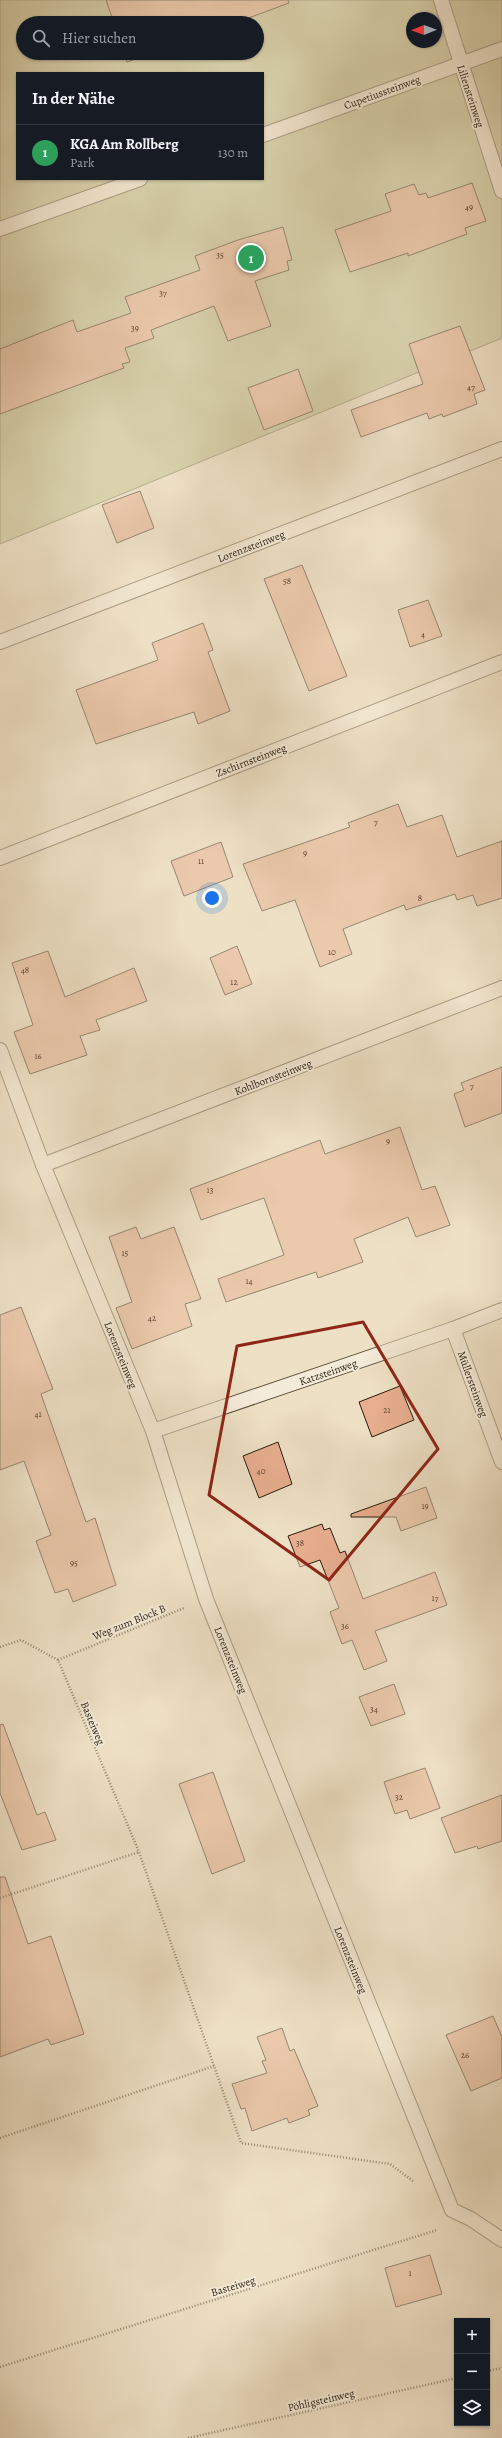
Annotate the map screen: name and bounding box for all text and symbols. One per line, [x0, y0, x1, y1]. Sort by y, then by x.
north arrow [406, 12, 442, 48]
search box [16, 16, 264, 60]
icon: search [30, 27, 52, 49]
text: Hier suchen [62, 28, 136, 48]
street label: Liliensteinweg [453, 63, 488, 130]
street label: Cupetiussteinweg [342, 71, 423, 113]
text: In der Nähe [32, 87, 115, 110]
text: KGA Am Rollberg [70, 134, 179, 154]
text: 1 [43, 144, 47, 161]
text: 130 m [218, 144, 248, 161]
text: Park [70, 154, 94, 171]
house number: 49 [465, 201, 473, 213]
pin: 1 [238, 243, 264, 273]
house number: 35 [216, 249, 224, 261]
house number: 37 [159, 287, 167, 299]
house number: 39 [131, 322, 139, 334]
house number: 47 [467, 381, 475, 393]
street label: Lorenzsteinweg [215, 527, 287, 566]
house number: 58 [283, 575, 291, 587]
house number: 4 [421, 628, 425, 640]
street label: Zschirnsteinweg [214, 740, 289, 781]
house number: 7 [374, 816, 378, 828]
house number: 9 [303, 847, 307, 859]
house number: 11 [198, 855, 204, 867]
your location [202, 888, 222, 908]
house number: 8 [418, 892, 422, 904]
house number: 10 [328, 946, 336, 958]
house number: 48 [21, 964, 29, 976]
house number: 12 [230, 976, 238, 988]
house number: 16 [34, 1050, 42, 1062]
street label: Kohlbornsteinweg [232, 1056, 314, 1099]
house number: 7 [470, 1080, 474, 1092]
house number: 9 [386, 1135, 390, 1147]
house number: 13 [207, 1184, 214, 1196]
house number: 15 [122, 1247, 129, 1259]
house number: 14 [245, 1275, 253, 1287]
house number: 42 [148, 1312, 157, 1324]
street label: Lorenzsteinweg [100, 1319, 141, 1391]
street label: Müllersteinweg [454, 1349, 492, 1420]
street label: Katzsteinweg [297, 1355, 360, 1389]
house number: 21 [383, 1404, 391, 1416]
house number: 41 [34, 1408, 42, 1420]
house number: 40 [257, 1465, 266, 1477]
house number: 19 [421, 1500, 429, 1512]
house number: 38 [296, 1537, 304, 1549]
house number: 95 [70, 1557, 78, 1569]
house number: 17 [432, 1592, 439, 1604]
street label: Weg zum Block B [89, 1601, 168, 1644]
house number: 36 [341, 1620, 349, 1632]
street label: Lorenzsteinweg [210, 1624, 251, 1696]
street label: Basteiweg [77, 1699, 109, 1748]
house number: 34 [370, 1703, 378, 1715]
house number: 32 [395, 1791, 404, 1803]
street label: Lorenzsteinweg [330, 1924, 371, 1996]
house number: 26 [461, 2049, 469, 2061]
house number: 1 [408, 2267, 412, 2279]
street label: Basteiweg [209, 2272, 258, 2300]
map controls [454, 2318, 490, 2426]
button: + [454, 2318, 490, 2354]
button: − [454, 2354, 490, 2390]
street label: Pöhligsteinweg [286, 2385, 356, 2415]
button: layers [454, 2390, 490, 2426]

